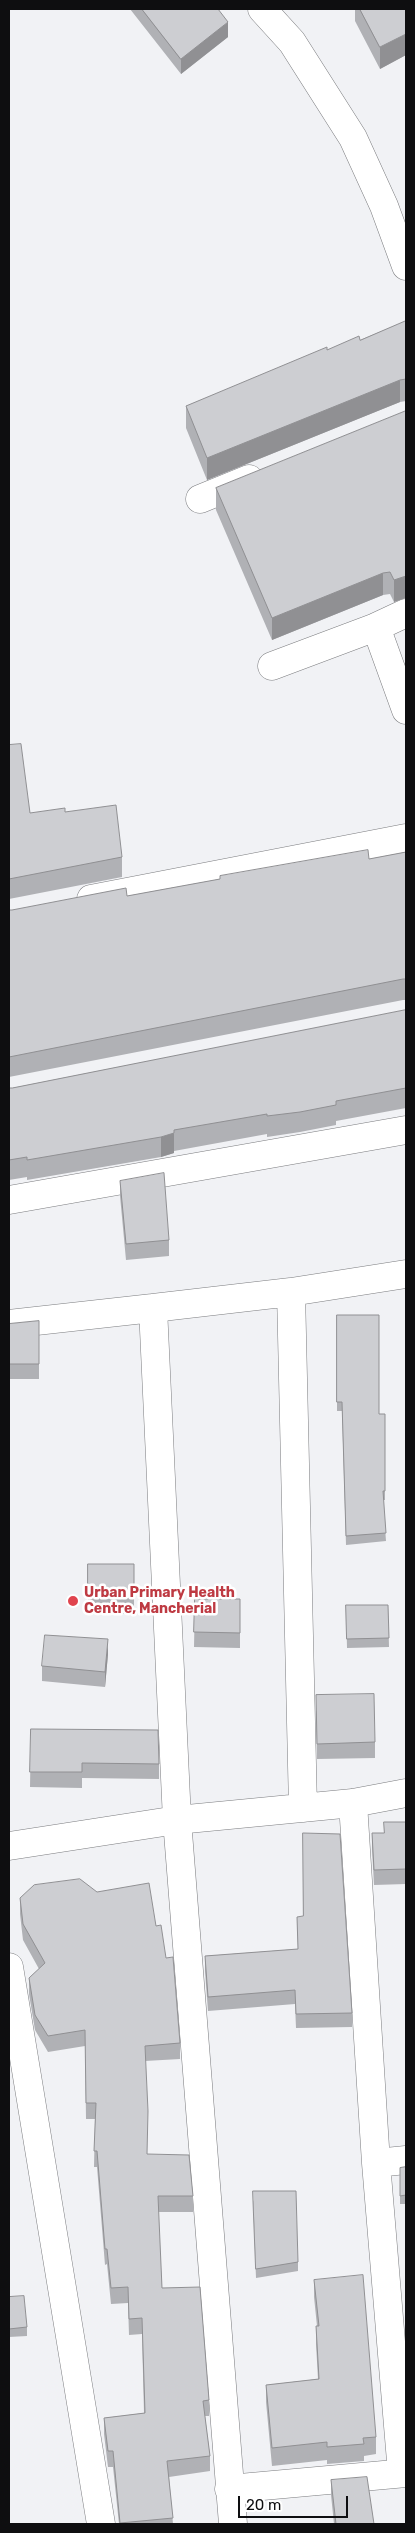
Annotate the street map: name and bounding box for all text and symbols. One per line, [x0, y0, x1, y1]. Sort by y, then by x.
place label: Urban Primary Health Centre, Mancherial [84, 1585, 235, 1618]
marker: Urban Primary Health Centre, Mancherial [66, 1594, 80, 1608]
scale bar [240, 2486, 350, 2518]
text: 20 m [246, 2496, 281, 2514]

